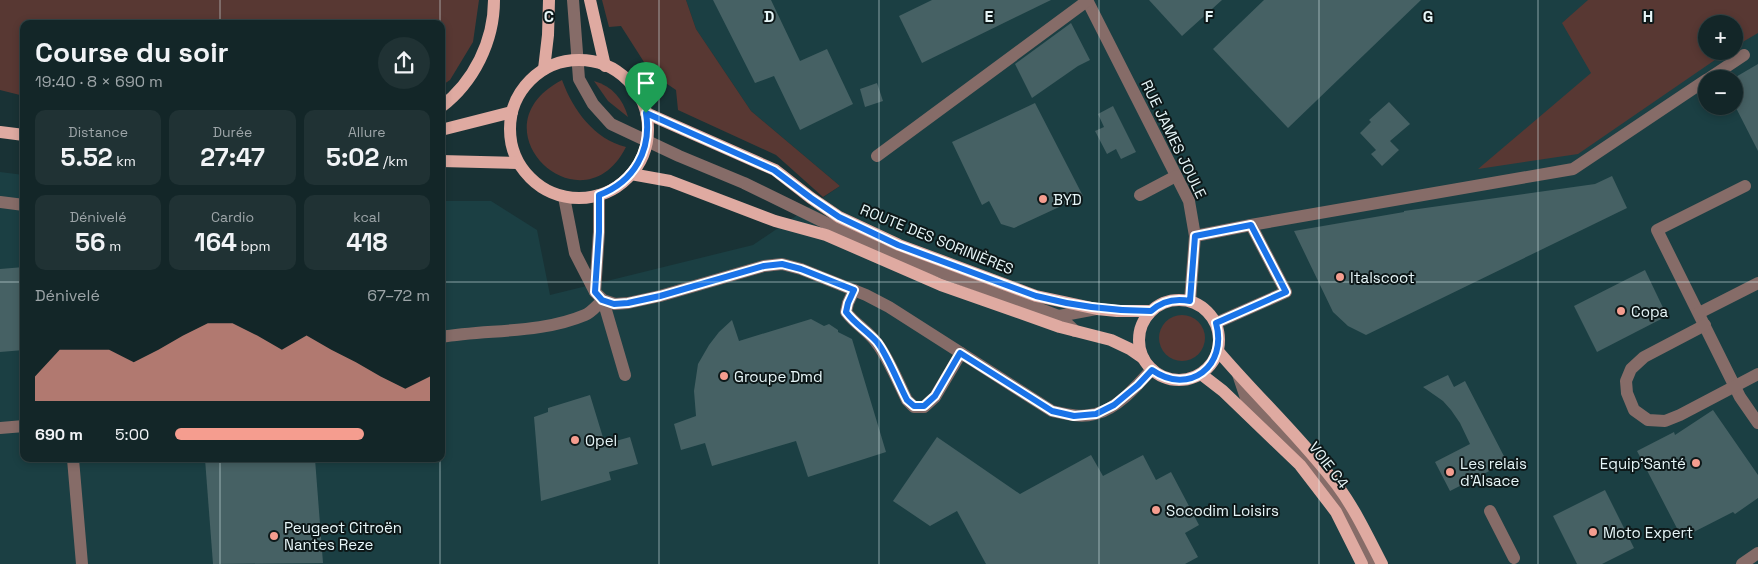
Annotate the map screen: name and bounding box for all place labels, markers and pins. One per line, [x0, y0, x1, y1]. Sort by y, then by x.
pin [625, 62, 667, 113]
place label: BYD [1053, 190, 1082, 209]
marker: BYD [1037, 193, 1049, 205]
place label: Italscoot [1350, 268, 1415, 287]
marker: Italscoot [1334, 271, 1346, 283]
place label: Copa [1631, 302, 1669, 321]
marker: Copa [1615, 305, 1627, 317]
place label: Groupe Dmd [734, 367, 823, 386]
marker: Groupe Dmd [718, 370, 730, 382]
place label: Opel [585, 431, 617, 450]
marker: Opel [569, 434, 581, 446]
place label: Les relais d'Alsace [1460, 454, 1527, 490]
place label: Equip'Santé [1600, 454, 1686, 473]
marker: Equip'Santé [1690, 457, 1702, 469]
marker: Les relais d'Alsace [1444, 466, 1456, 478]
place label: Socodim Loisirs [1166, 501, 1279, 520]
marker: Socodim Loisirs [1150, 504, 1162, 516]
place label: Peugeot Citroën Nantes Reze [284, 518, 402, 554]
place label: Moto Expert [1603, 523, 1693, 542]
marker: Moto Expert [1587, 526, 1599, 538]
marker: Peugeot Citroën Nantes Reze [268, 530, 280, 542]

